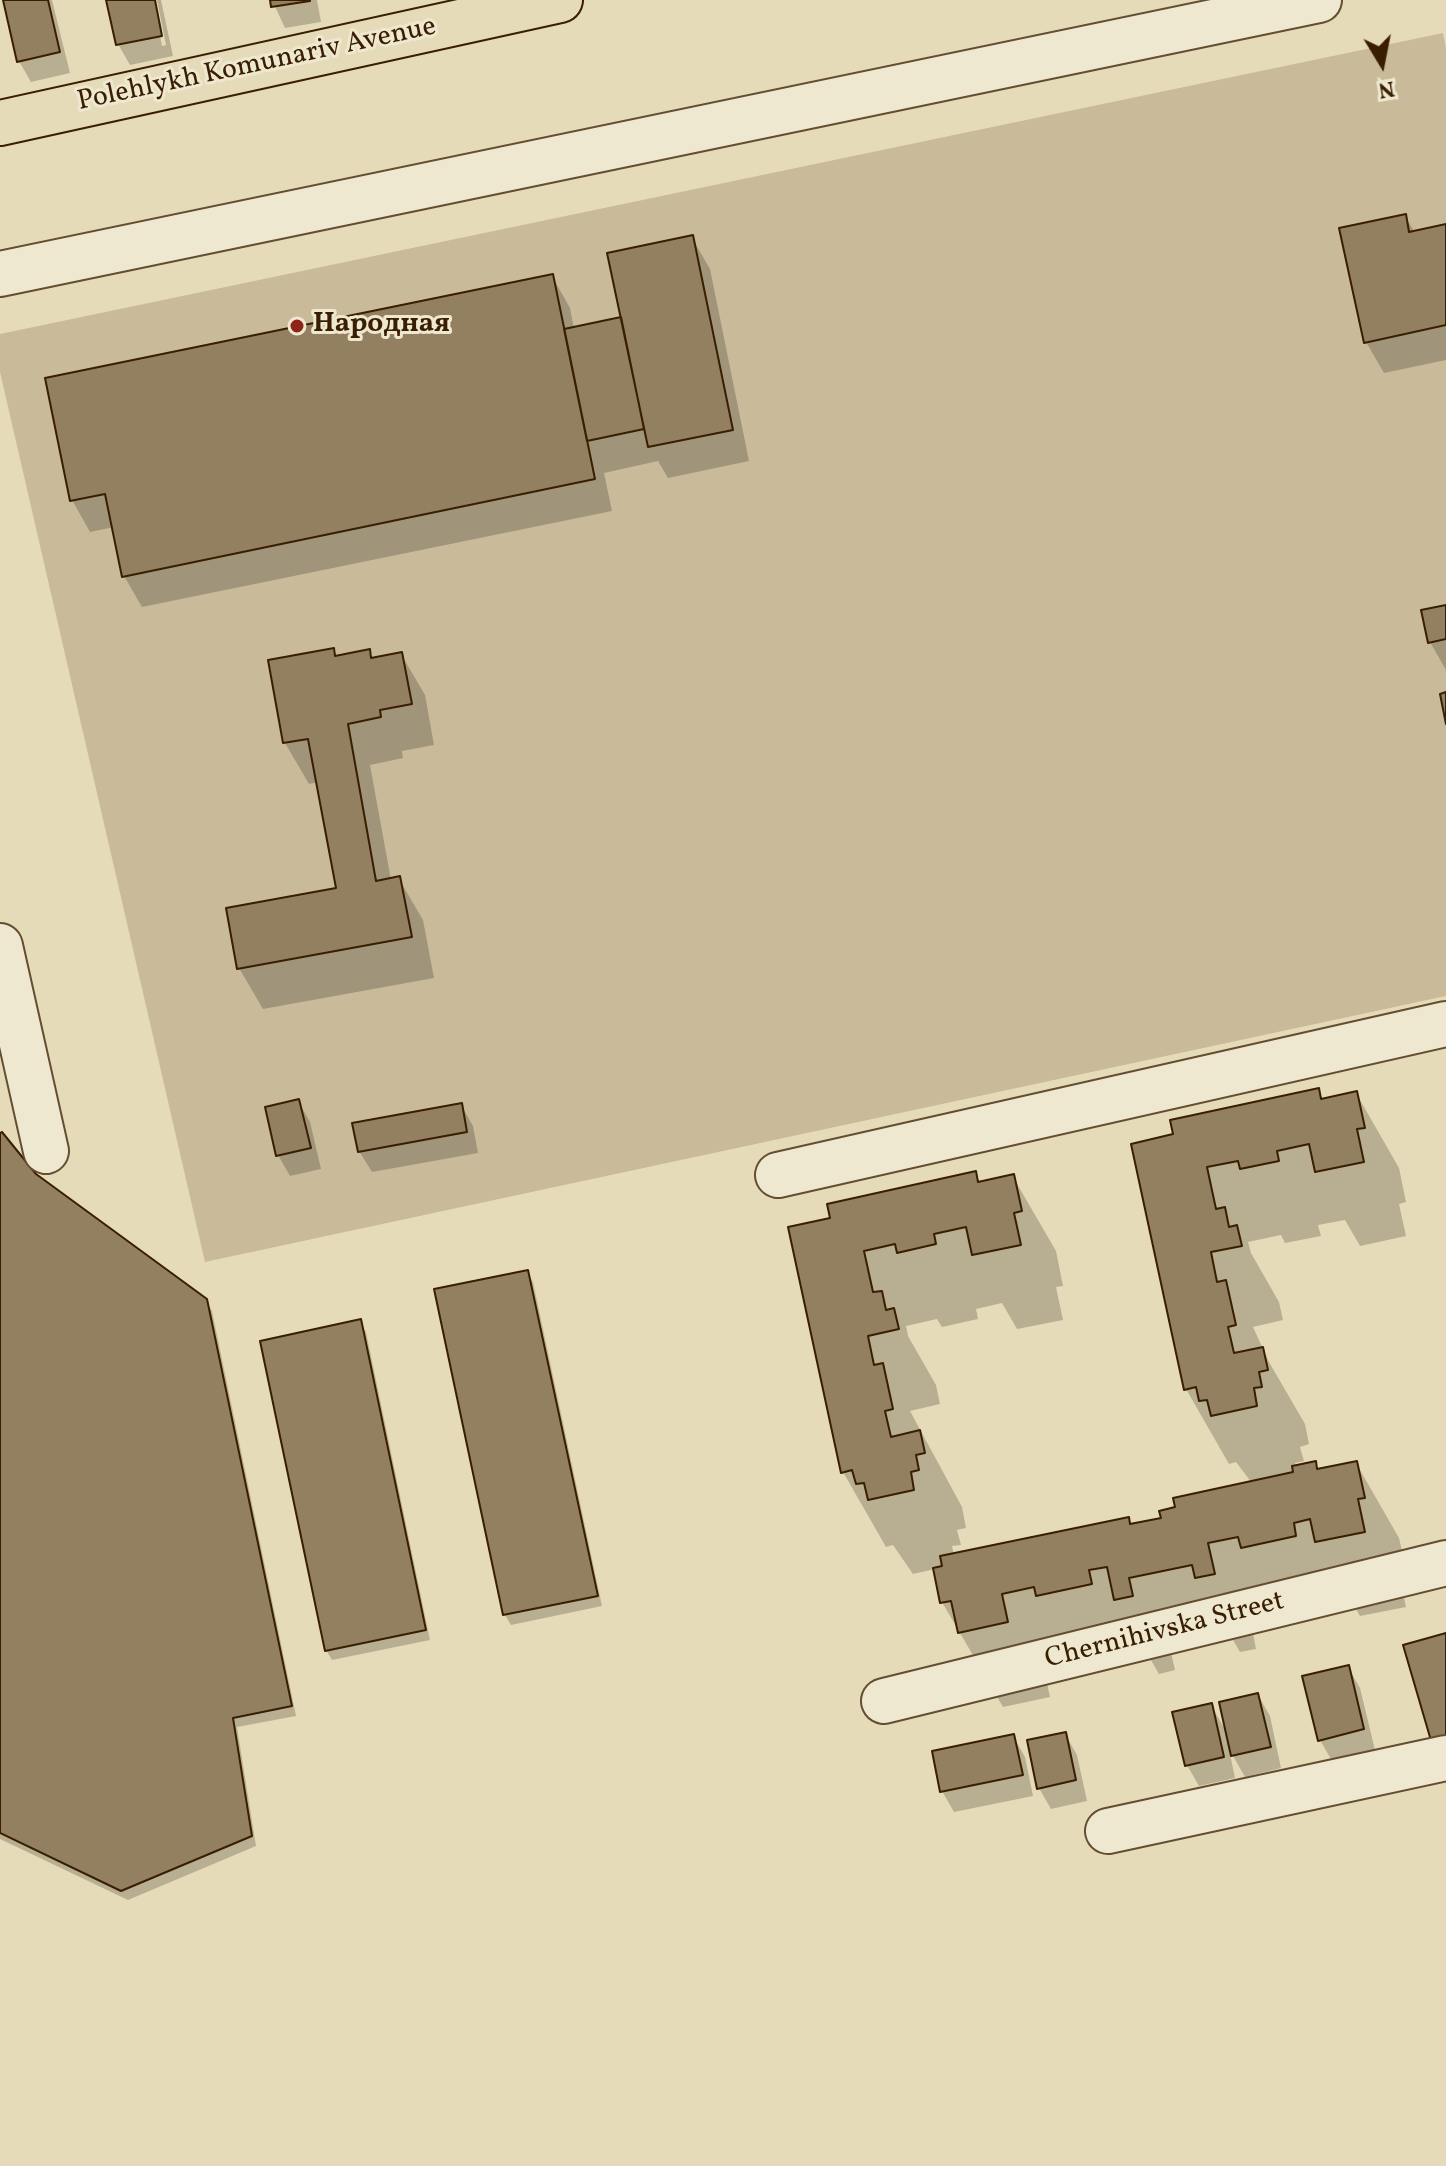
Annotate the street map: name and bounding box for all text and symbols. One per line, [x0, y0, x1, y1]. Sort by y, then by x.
street label: Polehlykh Komunariv Avenue [75, 12, 439, 120]
north arrow [1342, 24, 1422, 104]
text: N [1376, 71, 1397, 105]
place label: Народная [313, 309, 450, 343]
marker: Народная [288, 317, 306, 335]
street label: Chernihivska Street [1042, 1586, 1288, 1678]

